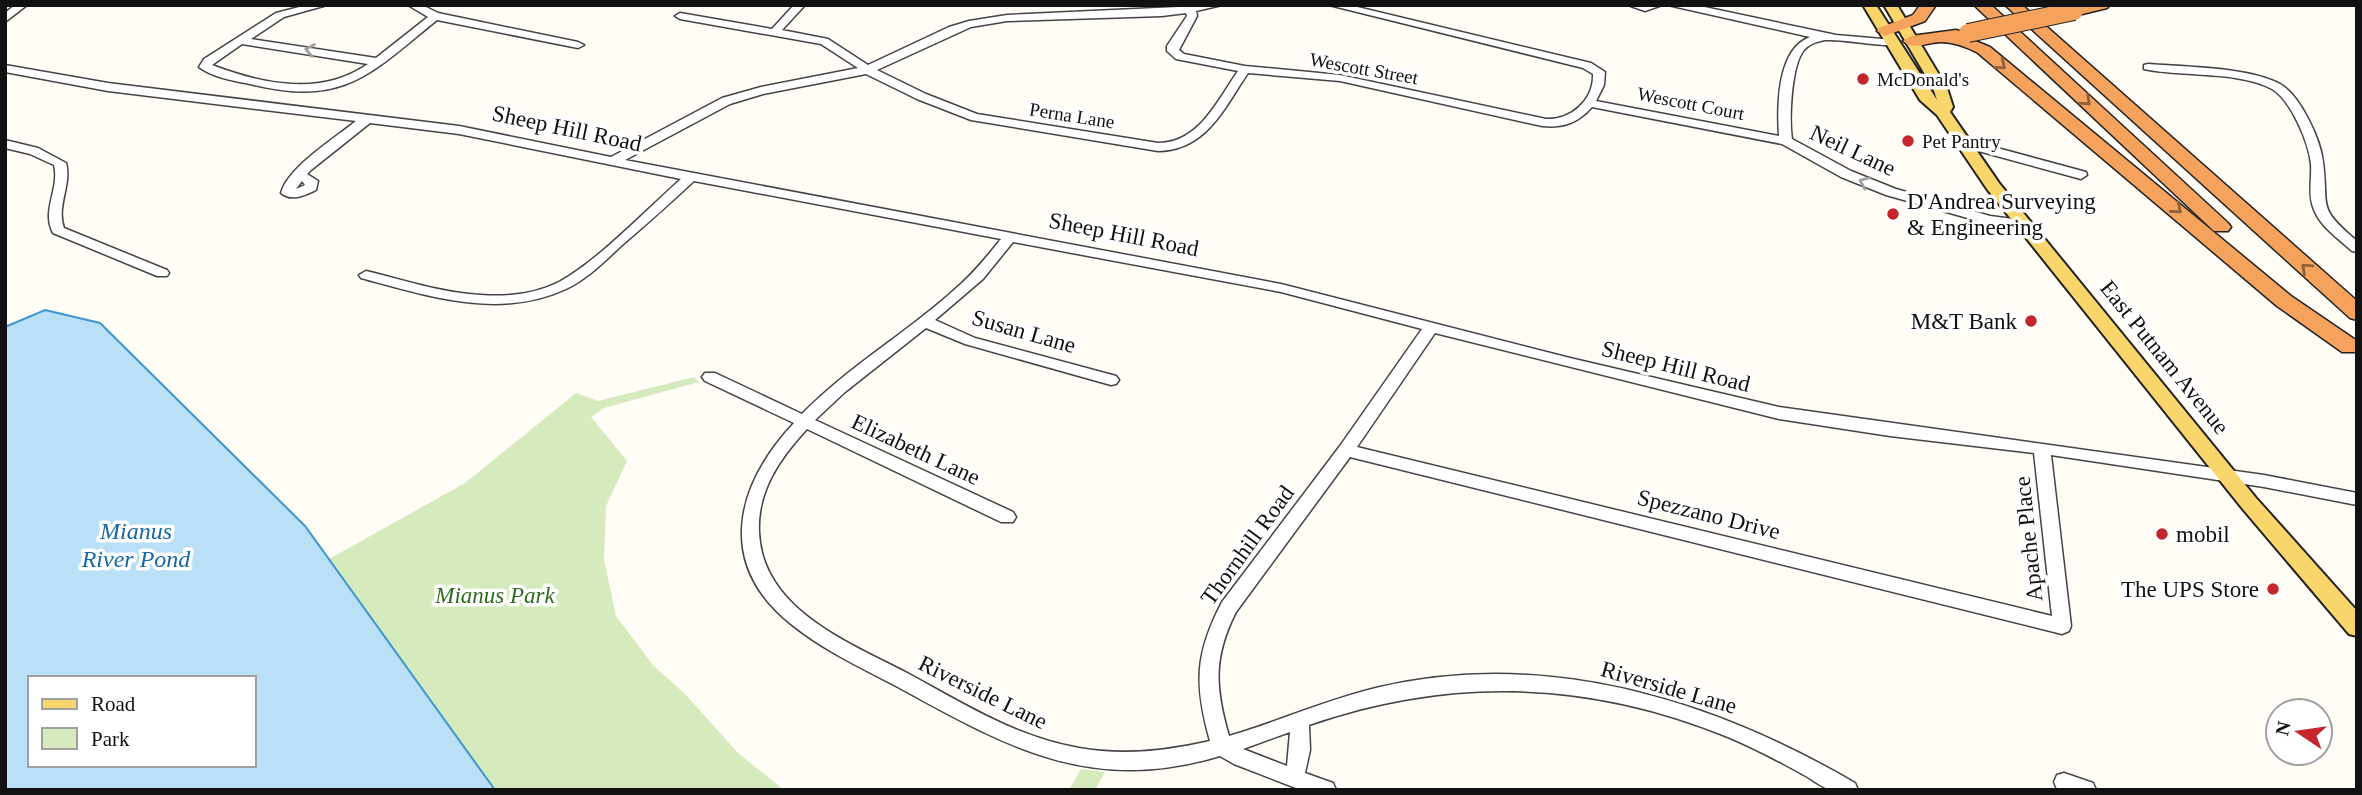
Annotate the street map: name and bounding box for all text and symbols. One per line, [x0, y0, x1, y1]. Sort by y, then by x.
one-way arrow [304, 43, 316, 58]
street label: Wescott Street [1308, 49, 1421, 88]
one-way arrow [1994, 56, 2006, 69]
place label: McDonald's [1877, 69, 1969, 90]
marker: McDonald's [1855, 71, 1871, 87]
street label: Wescott Court [1636, 83, 1747, 124]
one-way arrow [2078, 93, 2091, 106]
street label: Perna Lane [1028, 98, 1116, 133]
street label: Sheep Hill Road [490, 100, 644, 157]
street label: Neil Lane [1806, 120, 1899, 181]
place label: Pet Pantry [1922, 131, 2001, 152]
marker: Pet Pantry [1900, 133, 1916, 149]
one-way arrow [1859, 176, 1871, 190]
place label: D'Andrea Surveying & Engineering [1907, 189, 2096, 240]
one-way arrow [2169, 201, 2182, 213]
marker: D'Andrea Surveying & Engineering [1885, 206, 1901, 222]
street label: Sheep Hill Road [1047, 208, 1201, 261]
one-way arrow [2301, 263, 2314, 276]
street label: East Putnam Avenue [2095, 276, 2234, 439]
street label: Susan Lane [969, 305, 1079, 358]
place label: M&T Bank [1911, 309, 2017, 334]
marker: M&T Bank [2023, 313, 2039, 329]
street label: Sheep Hill Road [1599, 336, 1753, 397]
street label: Elizabeth Lane [848, 409, 984, 490]
street label: Apache Place [2009, 475, 2048, 603]
street label: Thornhill Road [1196, 480, 1299, 610]
street label: Spezzano Drive [1635, 485, 1783, 544]
water label: Mianus River Pond [81, 518, 191, 572]
place label: mobil [2176, 522, 2230, 547]
marker: mobil [2154, 526, 2170, 542]
place label: The UPS Store [2121, 577, 2259, 602]
marker: The UPS Store [2265, 581, 2281, 597]
park label: Mianus Park [434, 583, 556, 608]
street label: Riverside Lane [914, 651, 1051, 734]
street label: Riverside Lane [1598, 656, 1740, 719]
legend [28, 676, 256, 767]
text: Road [91, 692, 136, 716]
north arrow [2264, 697, 2334, 767]
text: N [2271, 719, 2295, 737]
text: Park [91, 727, 130, 751]

